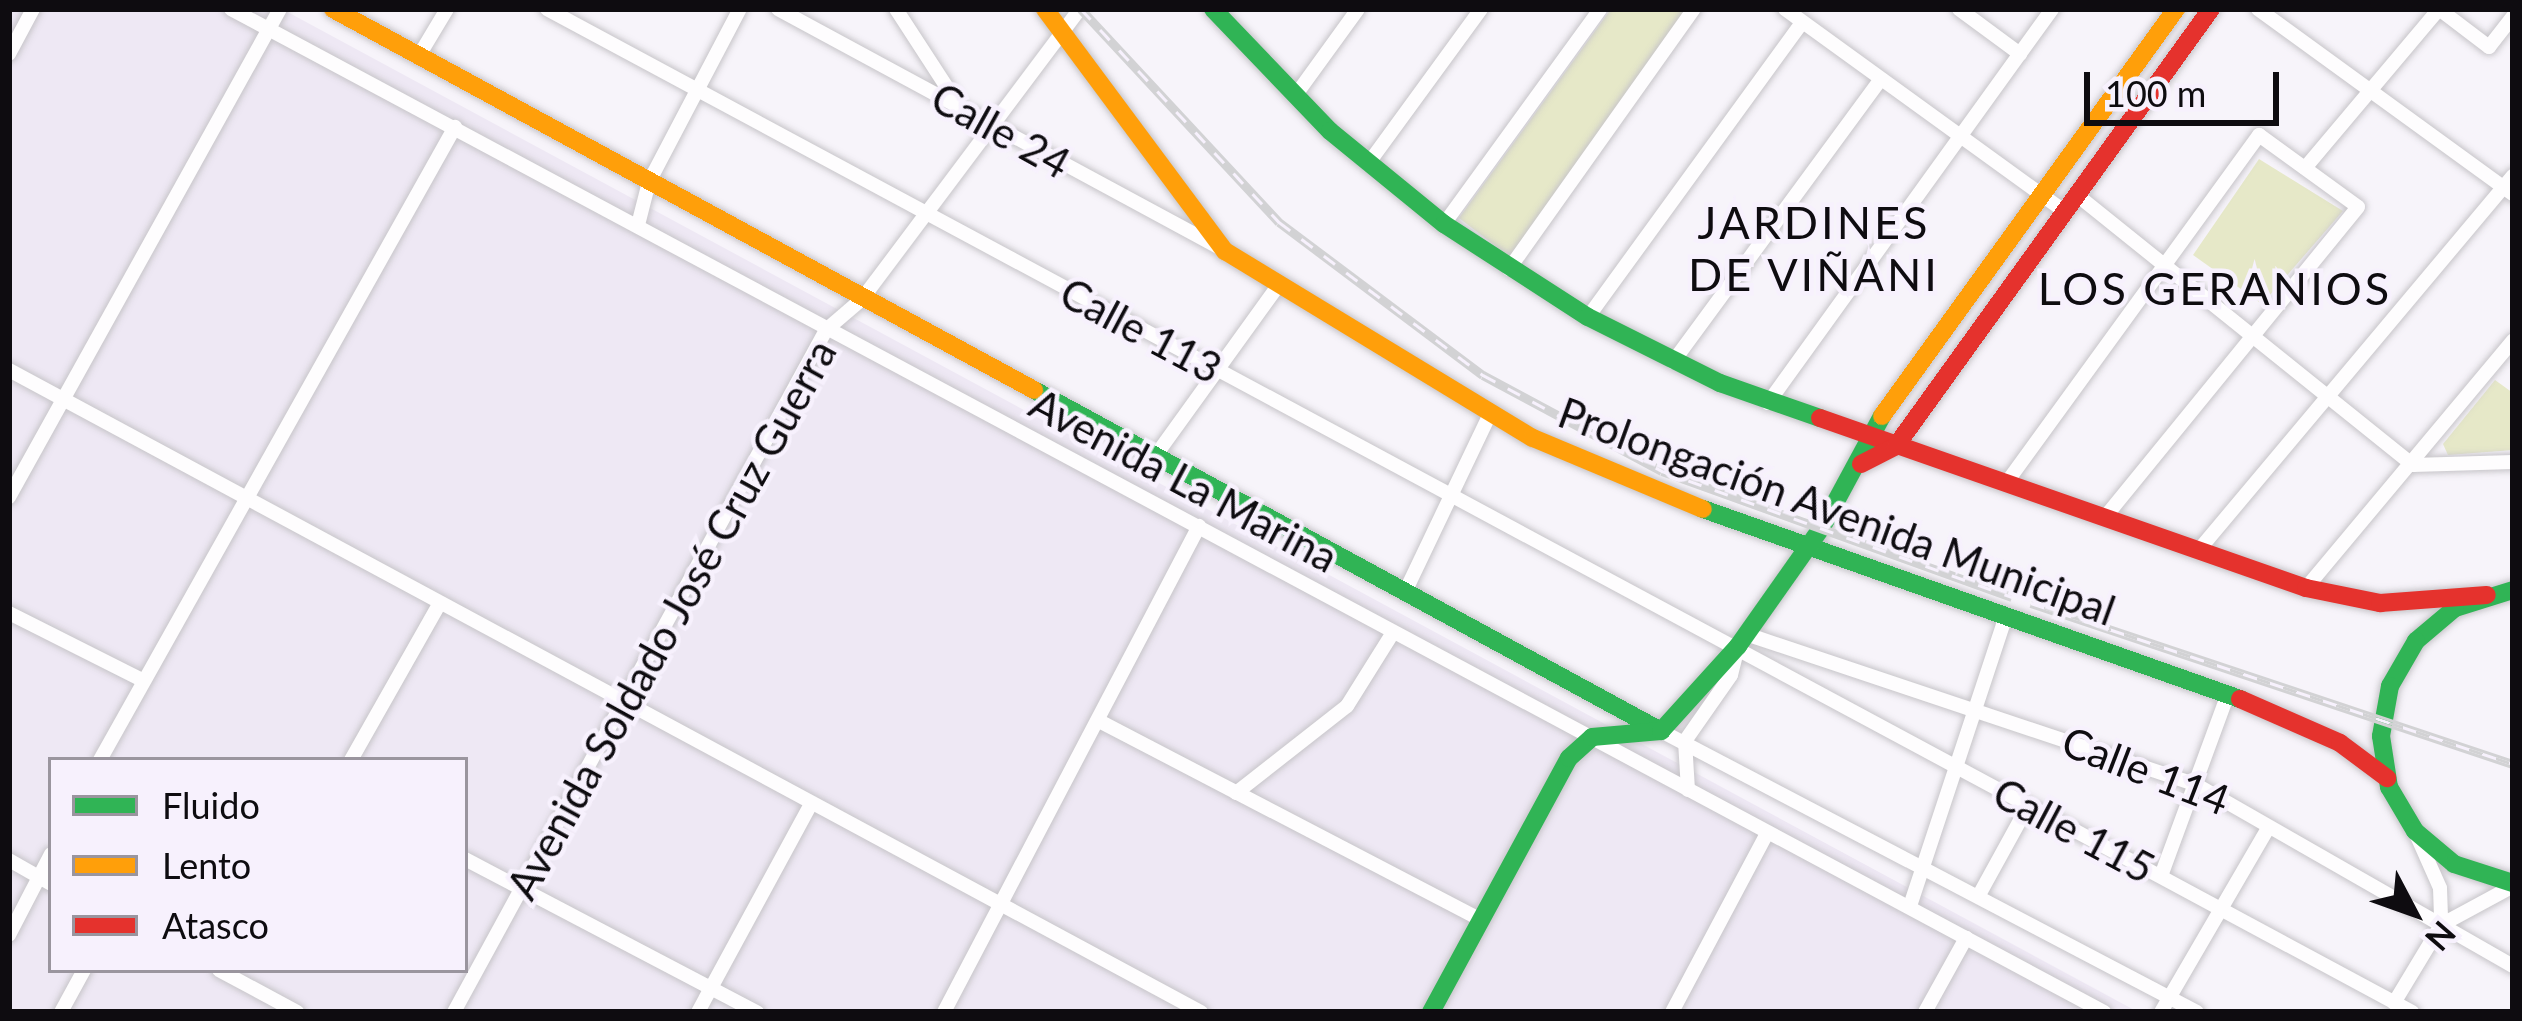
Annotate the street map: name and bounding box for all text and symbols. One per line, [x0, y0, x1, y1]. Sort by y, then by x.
scale bar [2090, 48, 2285, 122]
text: 100 m [2105, 71, 2206, 115]
street label: Calle 24 [923, 72, 1079, 188]
district label: JARDINES DE VIÑANI [1687, 196, 1941, 302]
district label: LOS GERANIOS [2038, 262, 2392, 316]
street label: Calle 113 [1052, 267, 1230, 393]
street label: Avenida Soldado José Cruz Guerra [496, 330, 846, 908]
street label: Avenida La Marina [1022, 378, 1346, 582]
street label: Prolongación Avenida Municipal [1551, 386, 2123, 636]
street label: Calle 114 [2055, 715, 2237, 825]
legend [48, 757, 468, 973]
street label: Calle 115 [1985, 767, 2163, 893]
text: Fluido [162, 783, 260, 827]
text: Lento [162, 843, 251, 887]
north arrow [2354, 853, 2474, 973]
text: Atasco [162, 903, 269, 947]
text: N [2418, 914, 2465, 959]

